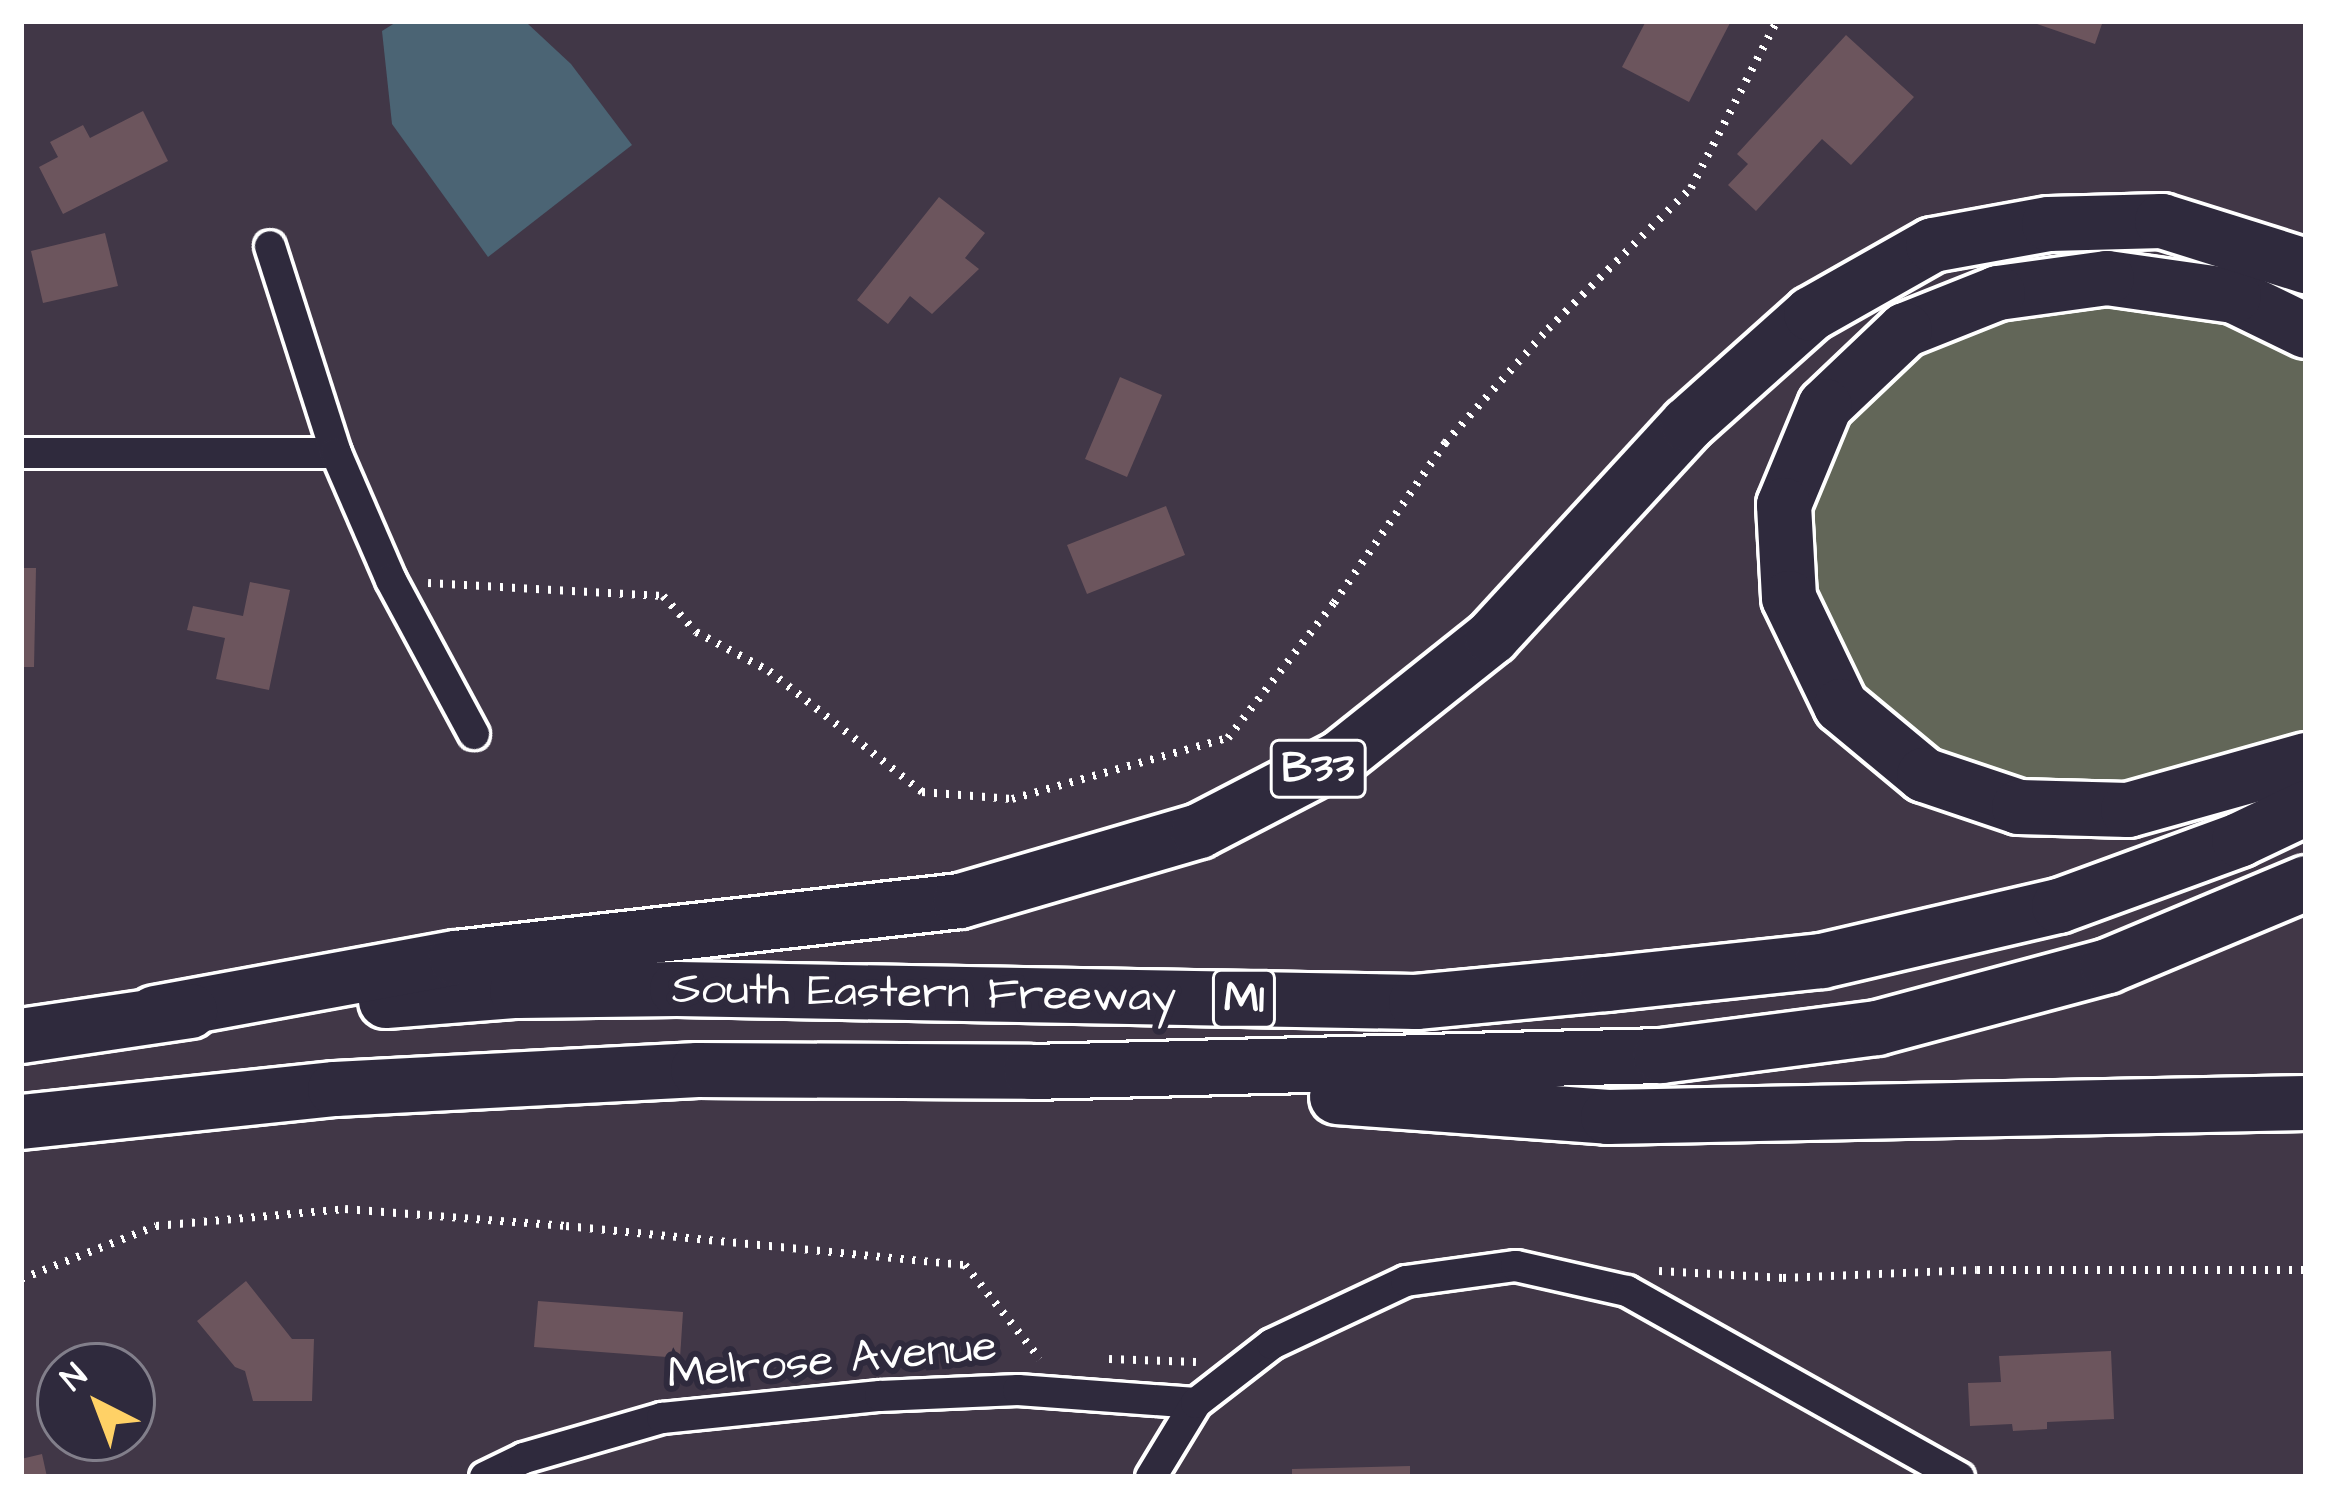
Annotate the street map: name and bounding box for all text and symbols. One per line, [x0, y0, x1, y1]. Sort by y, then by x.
road number: B33 [1267, 733, 1369, 805]
street label: South Eastern Freeway [671, 963, 1177, 1025]
road number: M1 [1211, 963, 1277, 1035]
street label: Melrose Avenue [665, 1320, 999, 1402]
north arrow [36, 1342, 156, 1462]
text: N [51, 1353, 97, 1402]

